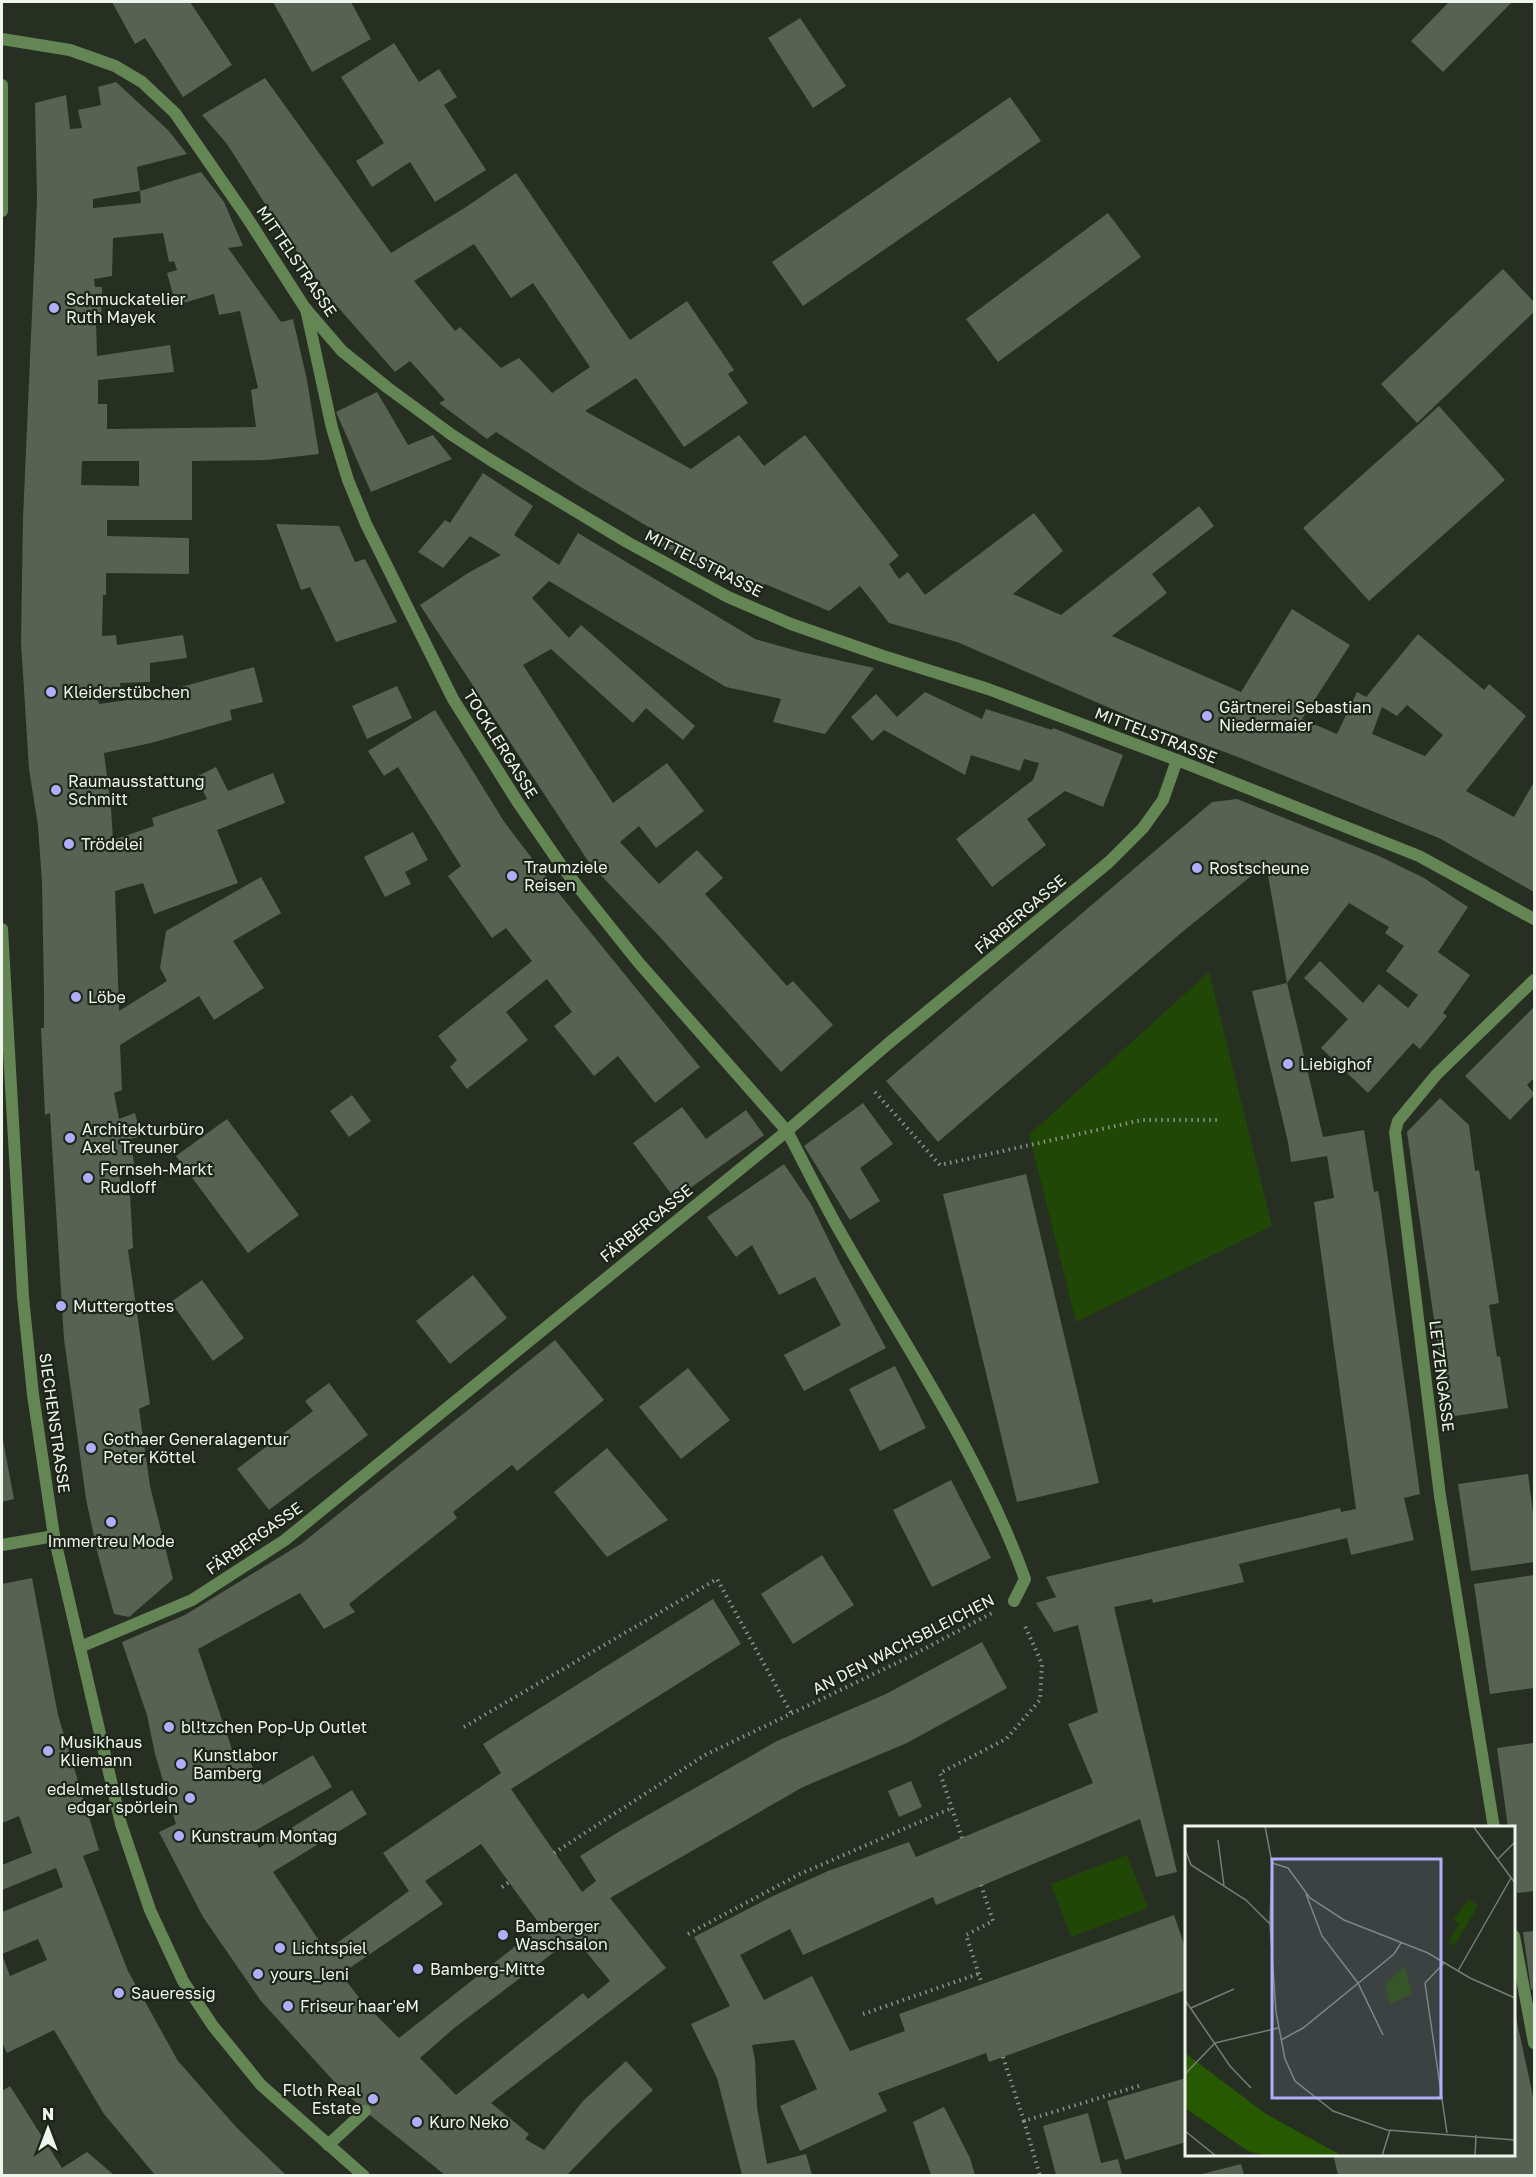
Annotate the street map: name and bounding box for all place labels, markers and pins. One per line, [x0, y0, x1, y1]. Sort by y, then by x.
place label: Schmuckatelier Ruth Mayek [66, 289, 186, 327]
marker: Schmuckatelier Ruth Mayek [47, 301, 61, 315]
place label: Kleiderstübchen [63, 682, 190, 702]
marker: Kleiderstübchen [44, 685, 58, 699]
place label: Gärtnerei Sebastian Niedermaier [1219, 697, 1372, 735]
marker: Gärtnerei Sebastian Niedermaier [1200, 709, 1214, 723]
place label: Raumausstattung Schmitt [68, 771, 205, 809]
marker: Raumausstattung Schmitt [49, 783, 63, 797]
place label: Trödelei [81, 834, 143, 854]
marker: Trödelei [62, 837, 76, 851]
place label: Traumziele Reisen [524, 857, 607, 895]
place label: Rostscheune [1209, 858, 1309, 878]
marker: Rostscheune [1190, 861, 1204, 875]
marker: Traumziele Reisen [505, 869, 519, 883]
place label: Löbe [88, 987, 126, 1007]
marker: Löbe [69, 990, 83, 1004]
place label: Liebighof [1300, 1054, 1372, 1074]
marker: Liebighof [1281, 1057, 1295, 1071]
place label: Architekturbüro Axel Treuner [82, 1119, 204, 1157]
marker: Architekturbüro Axel Treuner [63, 1131, 77, 1145]
place label: Fernseh-Markt Rudloff [100, 1159, 213, 1197]
marker: Fernseh-Markt Rudloff [81, 1171, 95, 1185]
place label: Muttergottes [73, 1296, 174, 1316]
marker: Muttergottes [54, 1299, 68, 1313]
place label: Gothaer Generalagentur Peter Köttel [103, 1429, 289, 1467]
marker: Gothaer Generalagentur Peter Köttel [84, 1441, 98, 1455]
marker: Immertreu Mode [104, 1515, 118, 1529]
place label: Immertreu Mode [47, 1531, 175, 1551]
place label: bl!tzchen Pop-Up Outlet [181, 1717, 367, 1737]
marker: bl!tzchen Pop-Up Outlet [162, 1720, 176, 1734]
place label: Musikhaus Kliemann [60, 1732, 142, 1770]
marker: Musikhaus Kliemann [41, 1744, 55, 1758]
place label: Kunstlabor Bamberg [193, 1745, 278, 1783]
marker: Kunstlabor Bamberg [174, 1757, 188, 1771]
place label: edelmetallstudio edgar spörlein [47, 1779, 178, 1817]
marker: edelmetallstudio edgar spörlein [183, 1791, 197, 1805]
place label: Kunstraum Montag [191, 1826, 337, 1846]
marker: Kunstraum Montag [172, 1829, 186, 1843]
place label: Bamberger Waschsalon [515, 1916, 608, 1954]
marker: Bamberger Waschsalon [496, 1928, 510, 1942]
place label: Lichtspiel [292, 1938, 367, 1958]
marker: Lichtspiel [273, 1941, 287, 1955]
place label: Bamberg-Mitte [430, 1959, 545, 1979]
marker: Bamberg-Mitte [411, 1962, 425, 1976]
place label: yours_leni [270, 1964, 349, 1984]
marker: yours_leni [251, 1967, 265, 1981]
place label: Saueressig [131, 1983, 216, 2003]
marker: Saueressig [112, 1986, 126, 2000]
place label: Friseur haar'eM [300, 1996, 419, 2016]
marker: Friseur haar'eM [281, 1999, 295, 2013]
place label: Floth Real Estate [283, 2080, 361, 2118]
marker: Floth Real Estate [366, 2092, 380, 2106]
place label: Kuro Neko [429, 2112, 509, 2132]
marker: Kuro Neko [410, 2115, 424, 2129]

